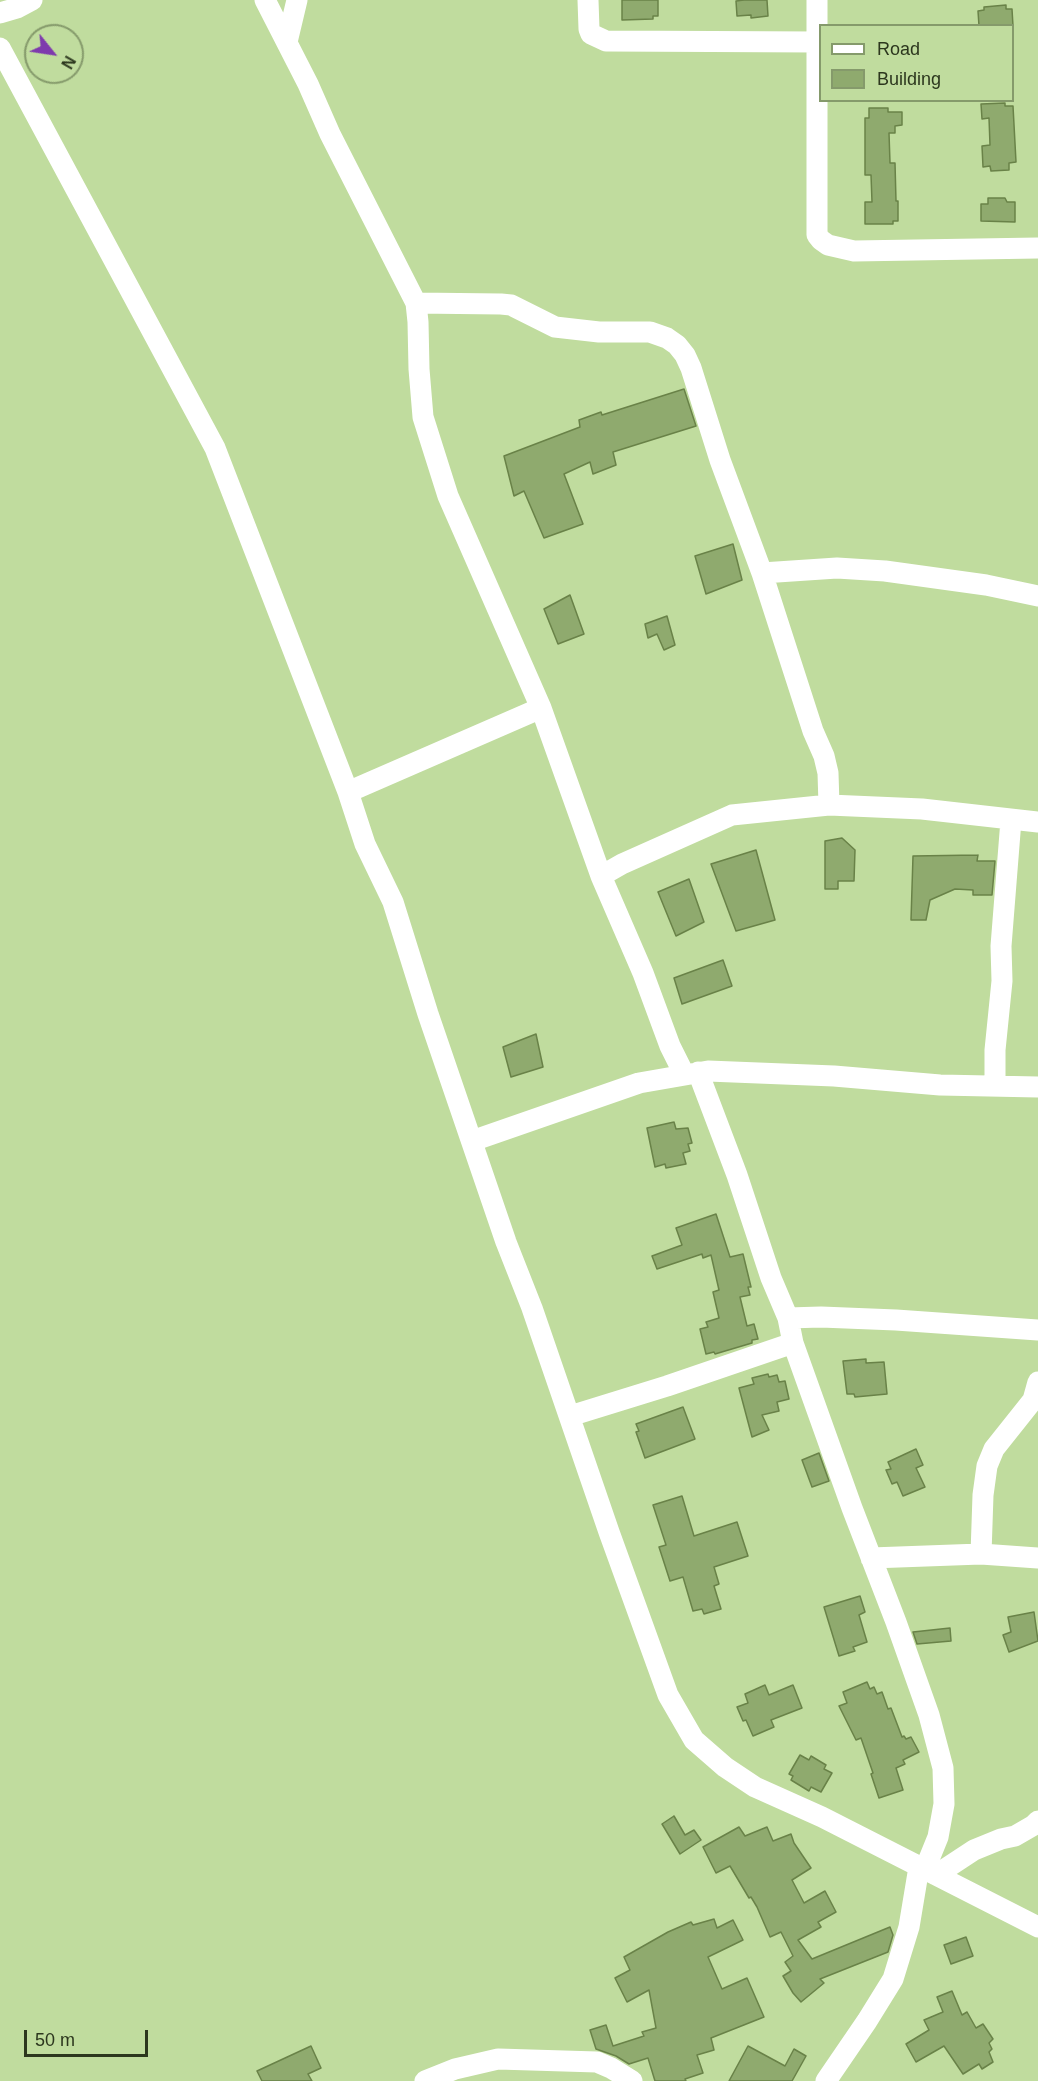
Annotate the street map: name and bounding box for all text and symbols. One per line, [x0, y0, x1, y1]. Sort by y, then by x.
north arrow [24, 24, 84, 84]
legend [819, 24, 1014, 102]
text: Road [877, 39, 920, 59]
text: N [58, 53, 79, 72]
text: Building [877, 69, 941, 89]
scale bar [27, 2018, 152, 2056]
text: 50 m [35, 2030, 75, 2050]

